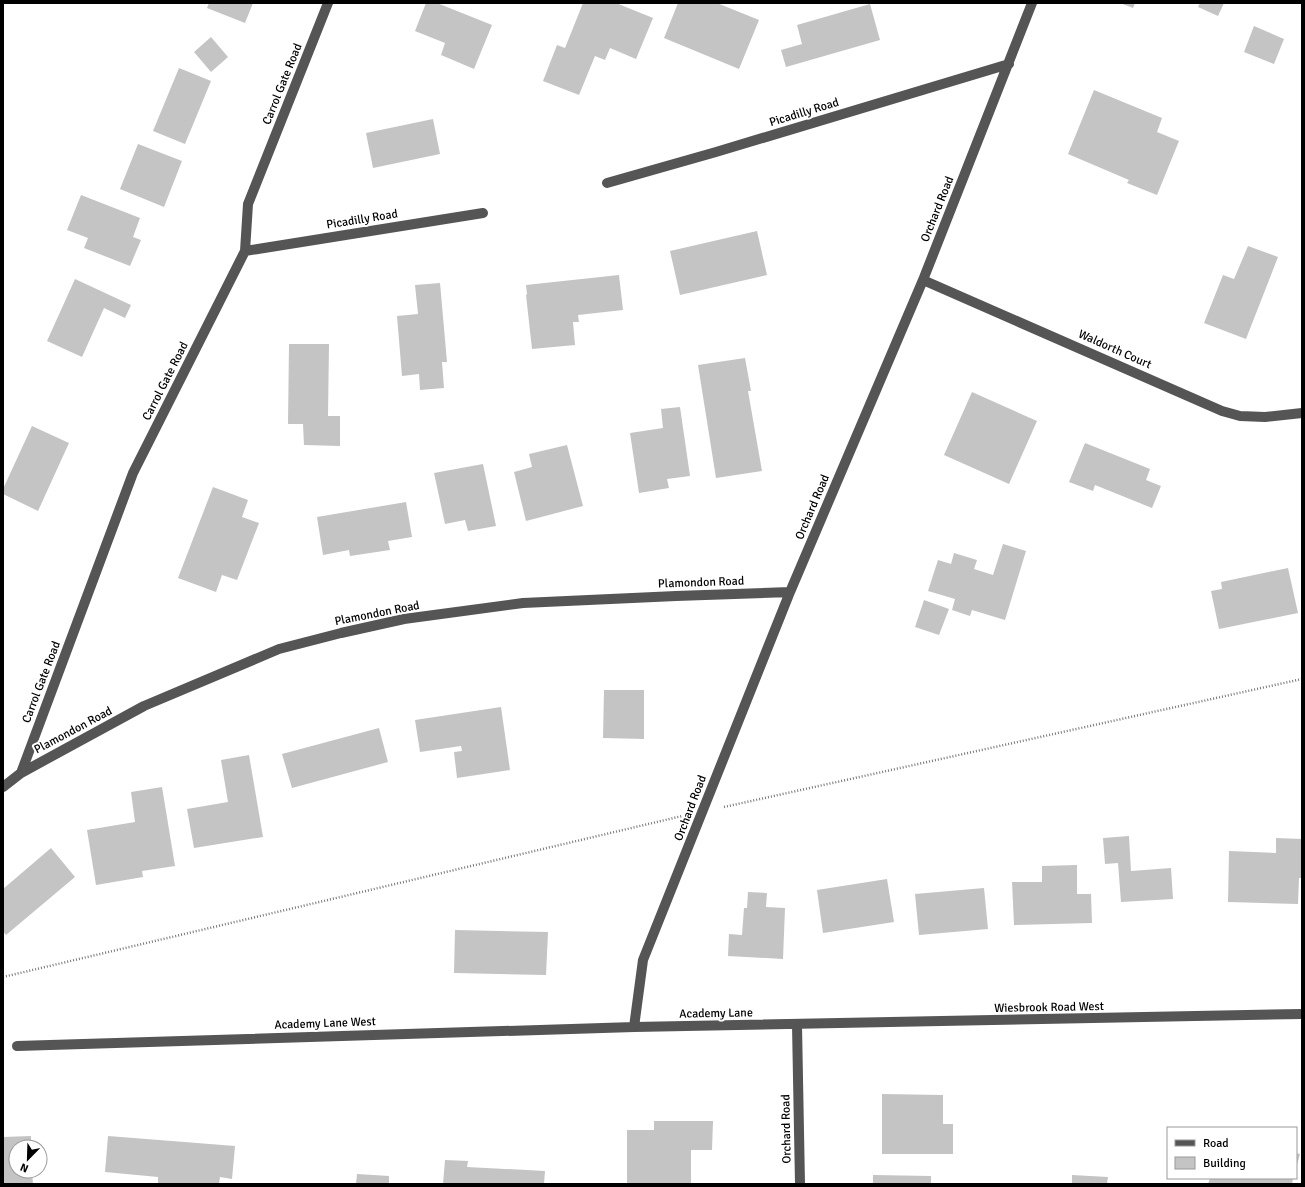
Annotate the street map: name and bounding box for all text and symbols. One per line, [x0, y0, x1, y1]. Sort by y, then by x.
street label: Carrol Gate Road [259, 41, 306, 127]
street label: Picadilly Road [768, 95, 841, 130]
street label: Orchard Road [918, 174, 957, 244]
street label: Picadilly Road [325, 206, 399, 233]
street label: Waldorth Court [1076, 327, 1154, 372]
street label: Carrol Gate Road [139, 339, 192, 423]
street label: Orchard Road [792, 472, 833, 542]
street label: Plamondon Road [658, 573, 744, 592]
street label: Plamondon Road [333, 598, 421, 629]
street label: Carrol Gate Road [19, 639, 64, 725]
street label: Plamondon Road [32, 704, 115, 757]
street label: Orchard Road [671, 773, 710, 843]
street label: Wiesbrook Road West [994, 999, 1104, 1016]
street label: Academy Lane [679, 1005, 753, 1022]
street label: Academy Lane West [274, 1014, 376, 1033]
street label: Orchard Road [778, 1094, 795, 1164]
legend [1167, 1127, 1297, 1179]
text: Road [1203, 1136, 1229, 1151]
north arrow [8, 1139, 48, 1179]
text: Building [1203, 1156, 1246, 1171]
text: N [18, 1160, 30, 1175]

